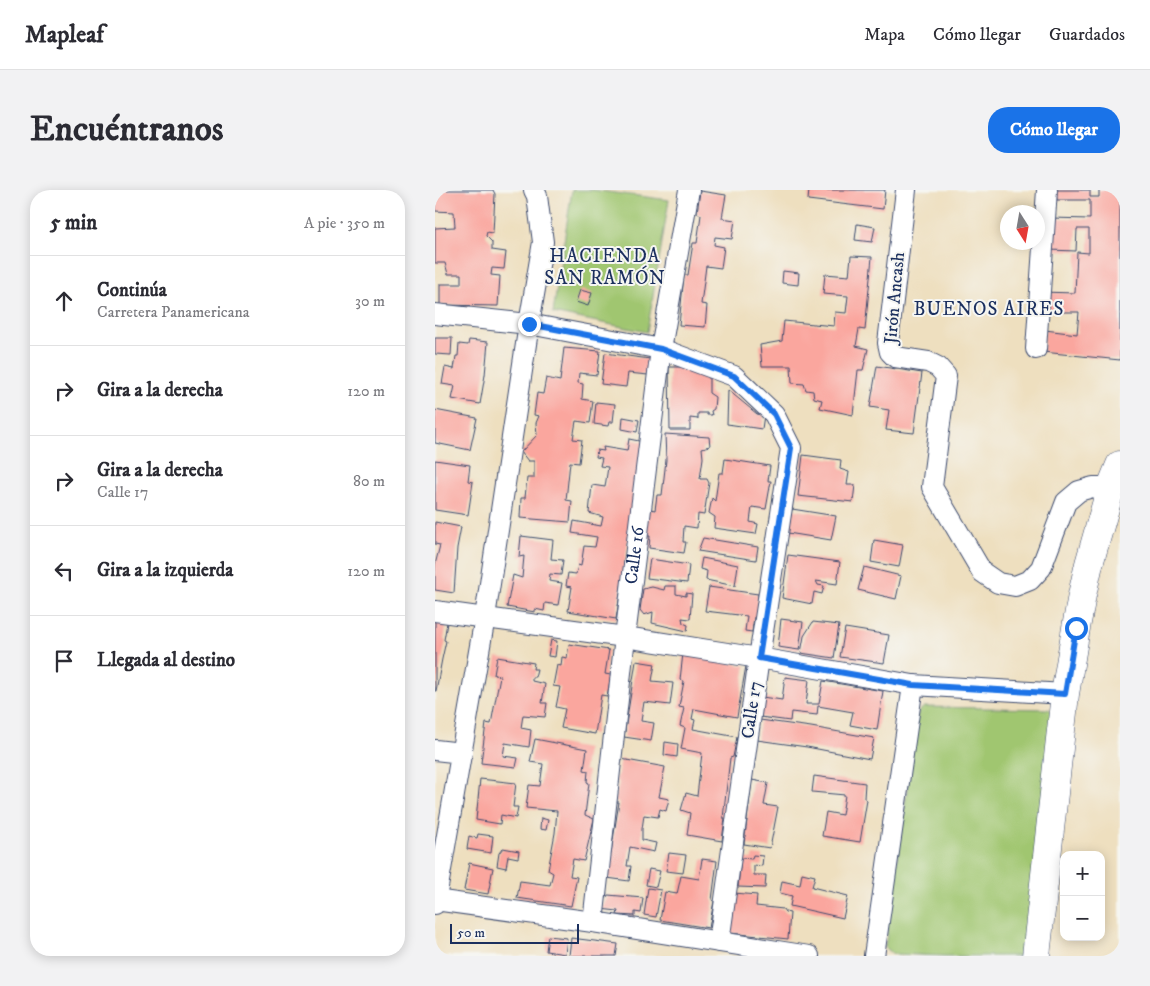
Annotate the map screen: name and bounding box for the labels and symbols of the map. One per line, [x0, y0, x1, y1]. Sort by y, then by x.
north arrow [1000, 205, 1045, 250]
district label: HACIENDA SAN RAMÓN [544, 245, 666, 290]
street label: Jirón Ancash [880, 251, 910, 347]
district label: BUENOS AIRES [914, 298, 1064, 321]
route end [518, 313, 541, 336]
street label: Calle 16 [621, 525, 650, 585]
route start [1065, 617, 1088, 640]
street label: Calle 17 [737, 680, 767, 740]
scale bar [450, 921, 579, 944]

